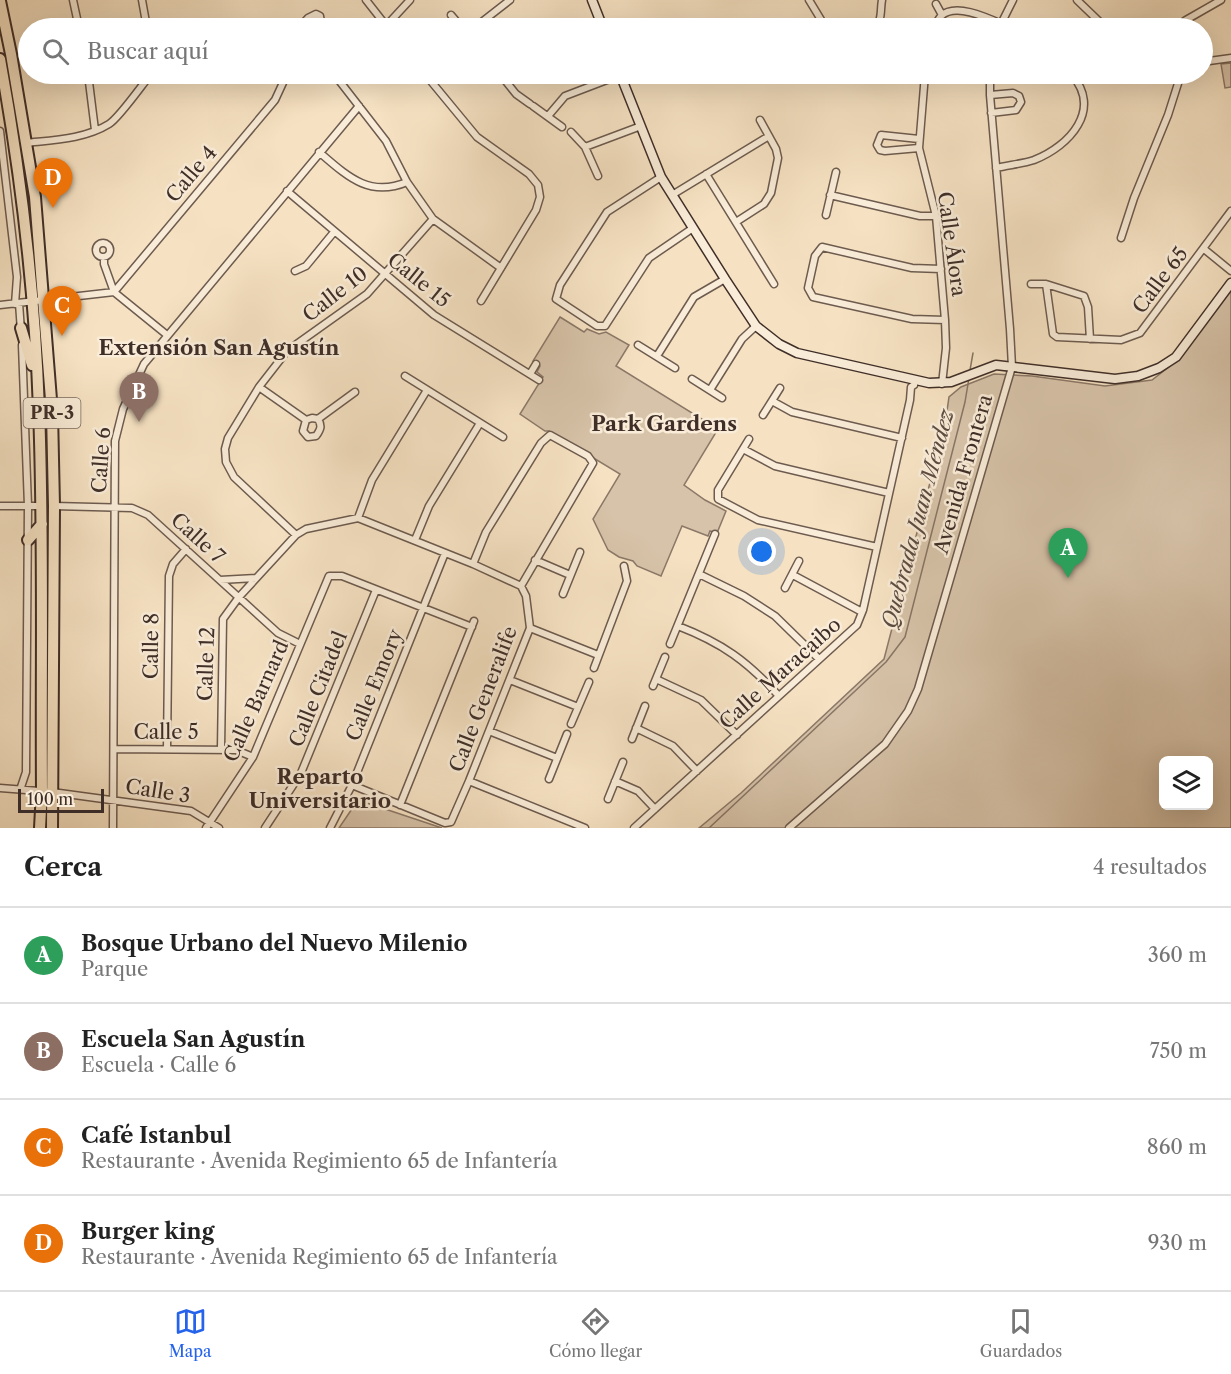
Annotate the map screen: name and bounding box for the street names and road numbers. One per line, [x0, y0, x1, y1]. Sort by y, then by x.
street label: Calle 4 [161, 141, 221, 207]
street label: Calle Álora [933, 190, 972, 298]
street label: Calle 65 [1127, 242, 1193, 318]
street label: Calle 15 [383, 247, 455, 313]
street label: Calle 10 [298, 261, 372, 327]
street label: Avenida Frontera [929, 391, 997, 557]
road number: PR-3 [23, 398, 80, 428]
street label: Calle 6 [87, 426, 115, 494]
street label: Calle 7 [166, 508, 230, 569]
street label: Calle Maracaibo [714, 612, 846, 734]
street label: Calle 8 [138, 613, 164, 679]
street label: Calle Generalife [444, 623, 522, 775]
street label: Calle Emory [341, 625, 408, 744]
street label: Calle 12 [193, 626, 219, 702]
street label: Calle Citadel [284, 628, 352, 750]
street label: Calle Barnard [218, 636, 294, 766]
street label: Calle 5 [133, 720, 199, 744]
street label: Calle 3 [124, 774, 192, 808]

